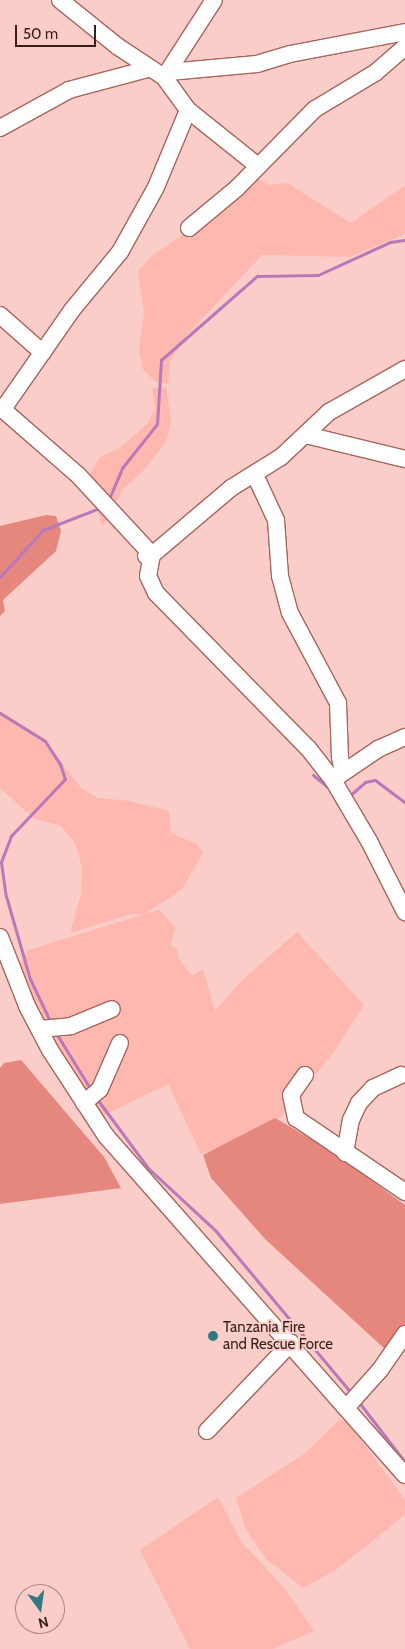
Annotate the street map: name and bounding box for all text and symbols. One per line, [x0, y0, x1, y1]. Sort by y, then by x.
scale bar [18, 15, 99, 47]
text: 50 m [23, 25, 58, 43]
place label: Tanzania Fire and Rescue Force [223, 1318, 333, 1353]
marker: Tanzania Fire and Rescue Force [207, 1330, 219, 1342]
north arrow [15, 1584, 65, 1634]
text: N [36, 1613, 50, 1633]

